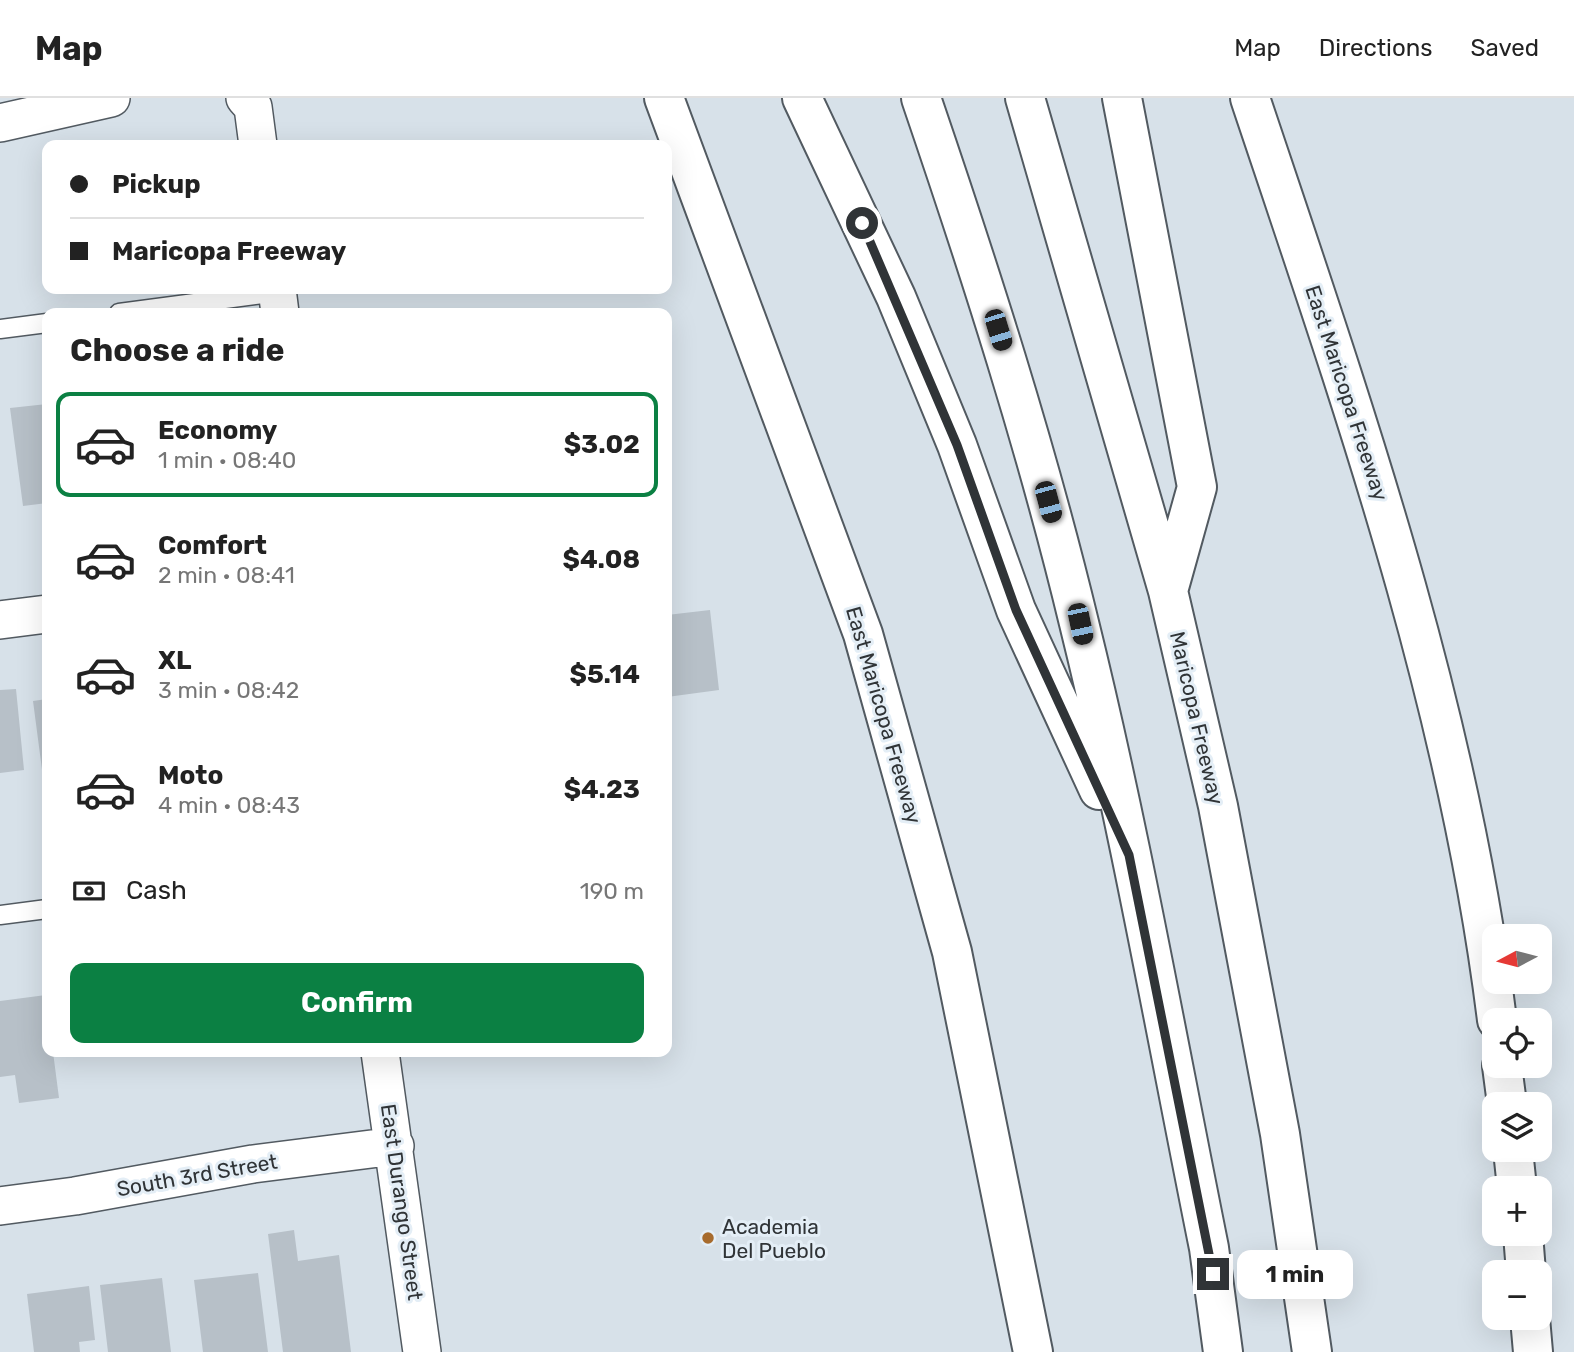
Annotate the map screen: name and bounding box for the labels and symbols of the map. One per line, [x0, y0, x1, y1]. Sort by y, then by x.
route start [846, 207, 878, 239]
street label: East Maricopa Freeway [1300, 282, 1394, 504]
car [982, 307, 1015, 353]
car [1033, 479, 1064, 525]
car [1066, 601, 1095, 647]
street label: East Maricopa Freeway [841, 603, 927, 827]
street label: Maricopa Freeway [1165, 629, 1229, 807]
north arrow [1482, 924, 1552, 994]
street label: East Durango Street [376, 1102, 428, 1302]
street label: South 3rd Street [115, 1149, 279, 1201]
place label: Academia Del Pueblo [722, 1214, 826, 1263]
marker: Academia Del Pueblo [700, 1230, 716, 1246]
callout: 1 min [1238, 1250, 1353, 1298]
route end [1197, 1258, 1229, 1290]

